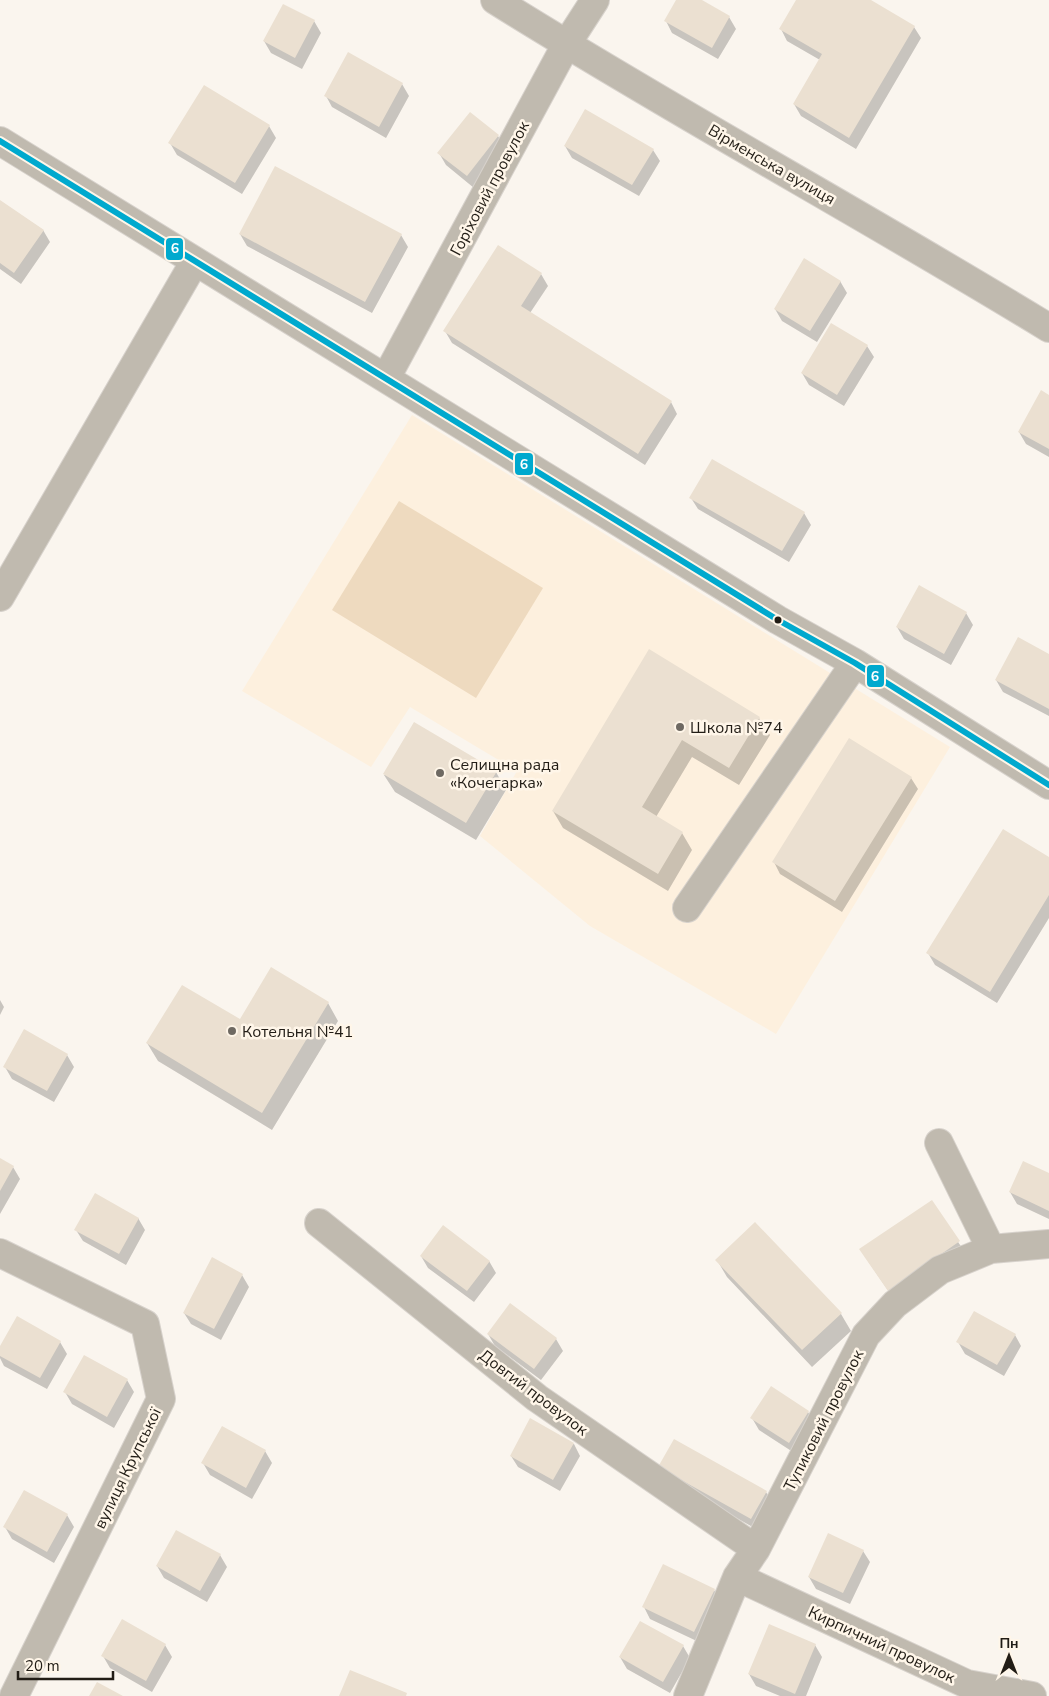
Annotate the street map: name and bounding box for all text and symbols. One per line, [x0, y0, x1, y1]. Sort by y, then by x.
street label: Горіховий провулок [445, 117, 535, 260]
street label: Вірменська вулиця [704, 119, 839, 210]
line badge: 6 [165, 237, 184, 261]
text: 6 [171, 239, 179, 258]
line badge: 6 [514, 452, 534, 476]
text: 6 [520, 455, 528, 474]
unlabelled marker [773, 615, 783, 625]
line badge: 6 [866, 664, 885, 688]
text: 6 [871, 667, 879, 686]
place label: Школа №74 [690, 717, 783, 739]
marker: Школа №74 [674, 721, 686, 733]
place label: Селищна рада «Кочегарка» [450, 754, 559, 794]
marker: Селищна рада «Кочегарка» [434, 767, 446, 779]
place label: Котельня №41 [242, 1021, 353, 1043]
marker: Котельня №41 [226, 1025, 238, 1037]
street label: Довгий провулок [474, 1345, 593, 1441]
street label: Тупиковий провулок [779, 1346, 869, 1495]
street label: вулиця Крупської [89, 1403, 167, 1533]
street label: Кирпичний провулок [804, 1601, 959, 1689]
north arrow [984, 1631, 1034, 1681]
text: Пн [999, 1634, 1019, 1653]
scale bar [18, 1648, 112, 1680]
text: 20 m [25, 1656, 60, 1676]

